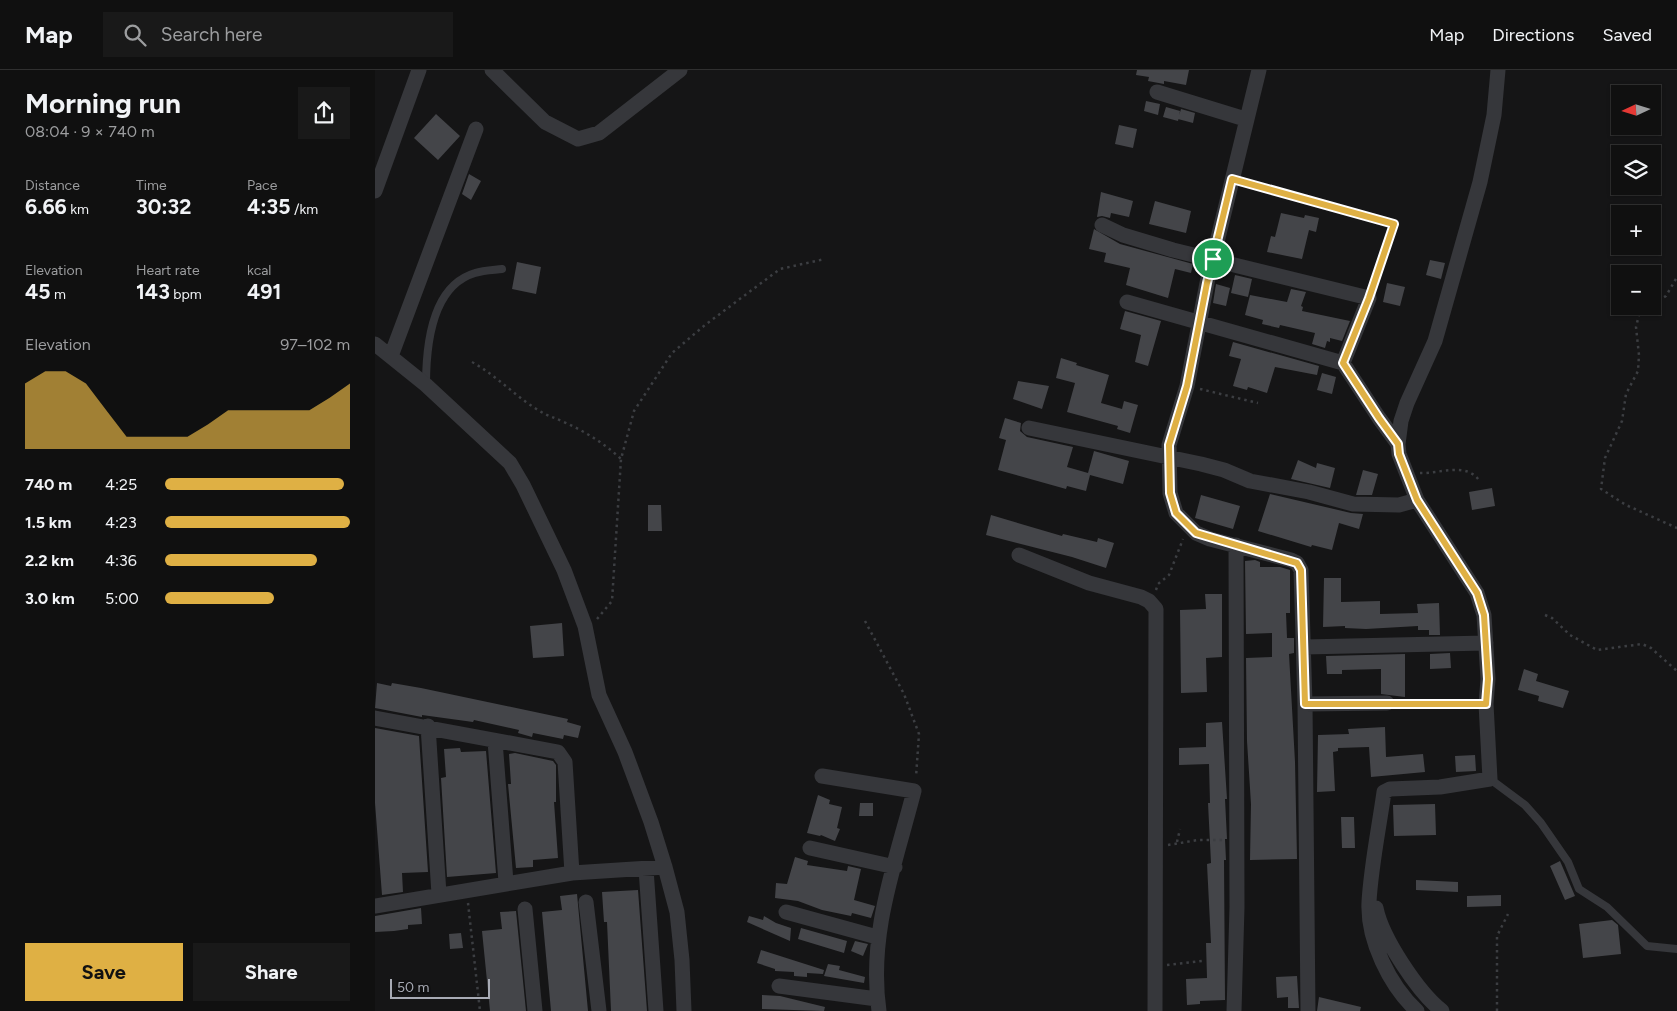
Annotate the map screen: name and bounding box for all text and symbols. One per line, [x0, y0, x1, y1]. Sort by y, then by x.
search box [103, 12, 453, 57]
text: Map [25, 20, 73, 49]
icon: search [121, 21, 149, 49]
text: Search here [161, 23, 262, 46]
text: Map [1429, 24, 1464, 46]
text: Directions [1492, 24, 1574, 46]
text: Saved [1602, 24, 1652, 46]
north arrow [1611, 85, 1661, 135]
map controls [1611, 85, 1661, 315]
text: Morning run [25, 86, 181, 120]
button: share [298, 87, 350, 139]
text: 08:04 · 9 × 740 m [25, 122, 155, 141]
button: layers [1611, 145, 1661, 195]
text: Distance [25, 177, 80, 194]
text: Time [136, 177, 167, 194]
text: Pace [247, 177, 277, 194]
text: 6.66 [25, 194, 67, 219]
text: 30:32 [136, 194, 191, 219]
text: 4:35 [247, 194, 291, 219]
text: km [67, 201, 89, 218]
text: /km [291, 201, 318, 218]
button: + [1611, 205, 1661, 255]
pin [1192, 238, 1234, 280]
icon: arrive [1199, 245, 1227, 273]
text: Elevation [25, 262, 83, 279]
text: Heart rate [136, 262, 200, 279]
text: kcal [247, 262, 271, 279]
button: − [1611, 265, 1661, 315]
text: 45 [25, 279, 51, 304]
text: 143 [136, 279, 170, 304]
text: 491 [247, 279, 281, 304]
text: m [51, 286, 66, 303]
text: bpm [170, 286, 202, 303]
text: Elevation [25, 335, 91, 354]
text: 97–102 m [280, 335, 350, 354]
text: 740 m [25, 475, 72, 494]
text: 4:25 [105, 475, 137, 494]
text: 1.5 km [25, 513, 71, 532]
text: 4:23 [105, 513, 137, 532]
text: 2.2 km [25, 551, 74, 570]
text: 4:36 [105, 551, 137, 570]
text: 3.0 km [25, 589, 75, 608]
text: 5:00 [105, 589, 139, 608]
button: Save [25, 943, 183, 1001]
button: Share [193, 943, 350, 1001]
scale bar [390, 976, 490, 999]
text: 50 m [397, 979, 429, 996]

